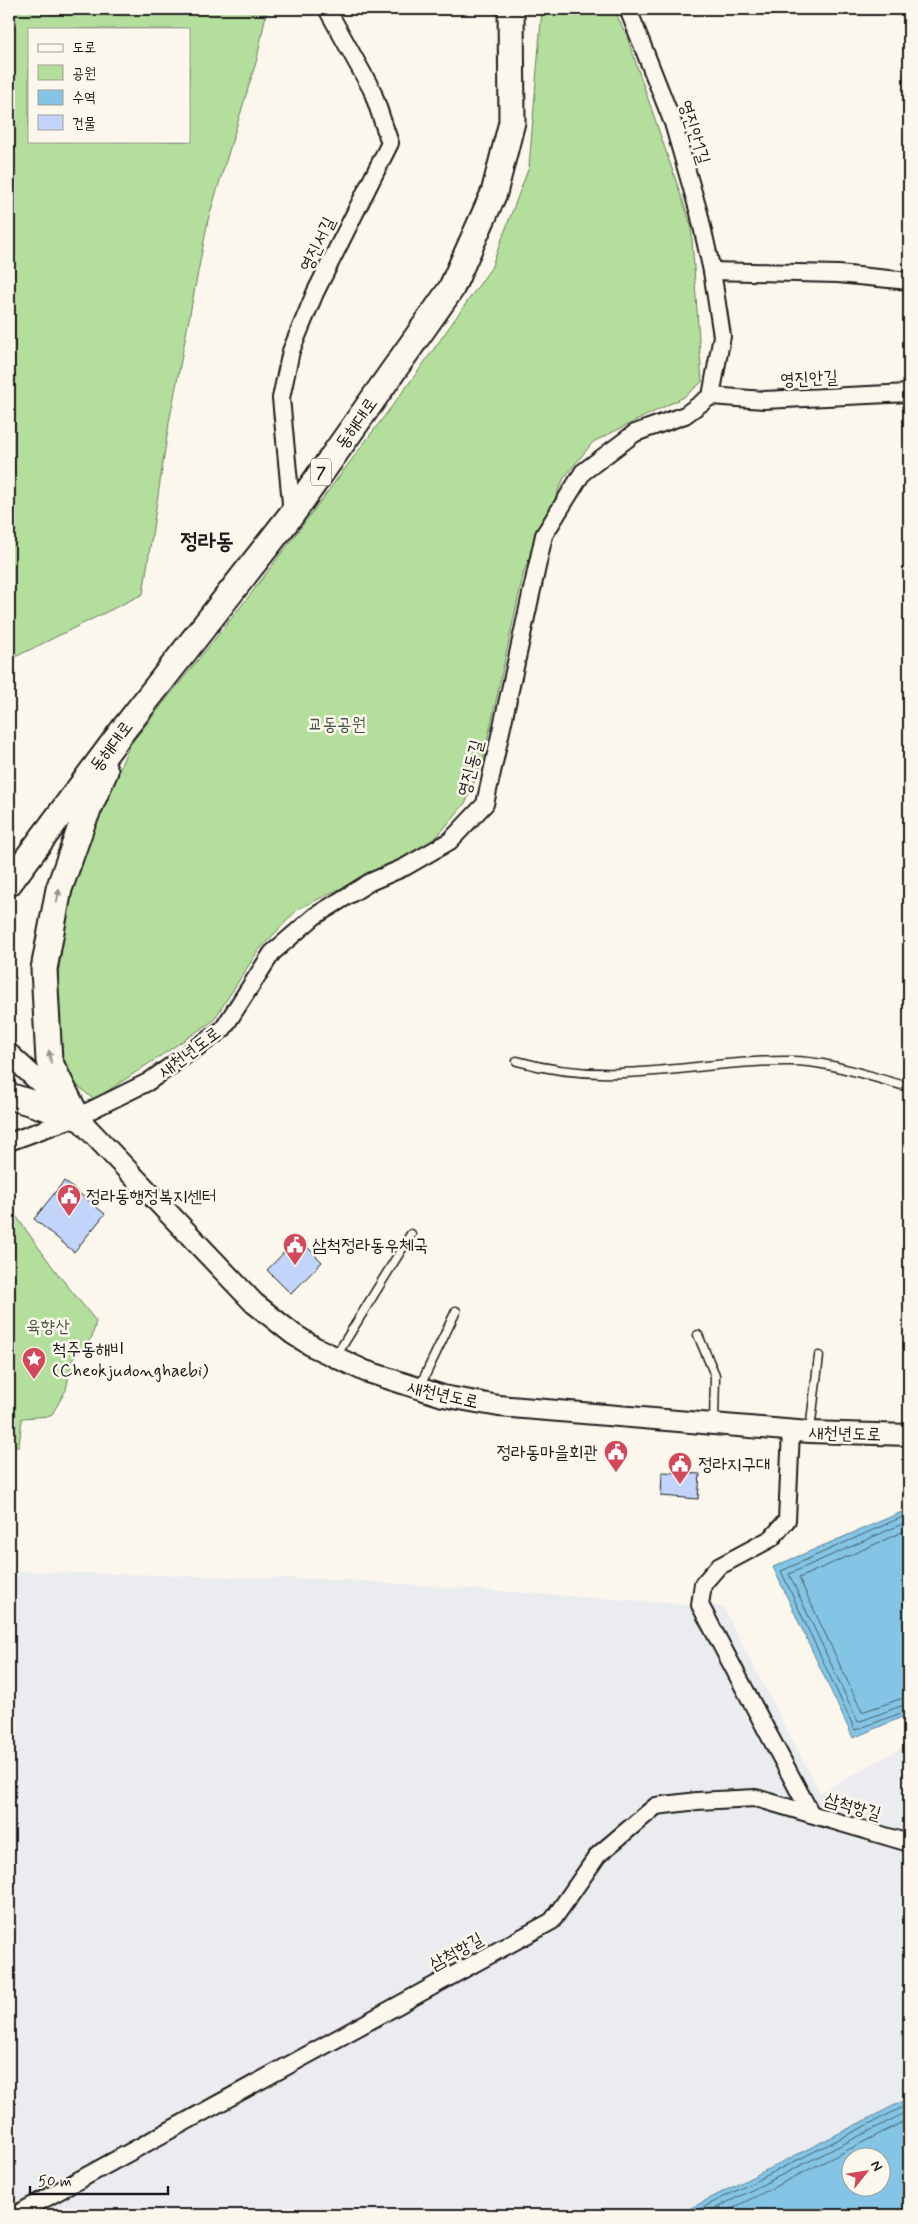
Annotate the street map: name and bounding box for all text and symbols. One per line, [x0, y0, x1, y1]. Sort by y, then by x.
legend [28, 28, 190, 142]
text: 도로 [72, 38, 96, 58]
text: 공원 [72, 64, 96, 84]
text: 수역 [72, 88, 96, 108]
street label: 영진안1길 [673, 97, 715, 168]
text: 건물 [72, 114, 96, 134]
street label: 영진서길 [294, 213, 342, 276]
street label: 영진안길 [779, 365, 839, 392]
street label: 동해대로 [330, 393, 383, 454]
road number: 7 [311, 458, 331, 486]
district label: 정라동 [180, 528, 234, 556]
park label: 교동공원 [308, 713, 366, 737]
street label: 동해대로 [85, 716, 139, 777]
street label: 영진동길 [452, 737, 490, 799]
one-way arrow [54, 888, 62, 904]
street label: 새천년도로 [153, 1021, 226, 1084]
one-way arrow [46, 1049, 54, 1065]
public building icon: 정라동행정복지센터 [56, 1183, 82, 1217]
place label: 정라동행정복지센터 [86, 1185, 216, 1209]
public building icon: 삼척정라동우체국 [282, 1232, 308, 1266]
place label: 삼척정라동우체국 [312, 1234, 428, 1258]
park label: 육향산 [26, 1315, 70, 1339]
place label: 척주동해비 (Cheokjudonghaebi) [52, 1338, 209, 1383]
place icon: 척주동해비 (Cheokjudonghaebi) [21, 1346, 47, 1380]
street label: 새천년도로 [405, 1375, 481, 1415]
street label: 새천년도로 [808, 1421, 882, 1447]
public building icon: 정라동마을회관 [603, 1439, 629, 1473]
place label: 정라동마을회관 [497, 1441, 598, 1465]
public building icon: 정라지구대 [667, 1451, 693, 1485]
place label: 정라지구대 [698, 1453, 770, 1477]
street label: 삼척항길 [822, 1787, 884, 1827]
street label: 삼척항길 [425, 1927, 488, 1976]
north arrow [840, 2146, 890, 2196]
text: N [866, 2157, 887, 2175]
scale bar [30, 2164, 168, 2196]
text: 50 m [38, 2172, 72, 2192]

